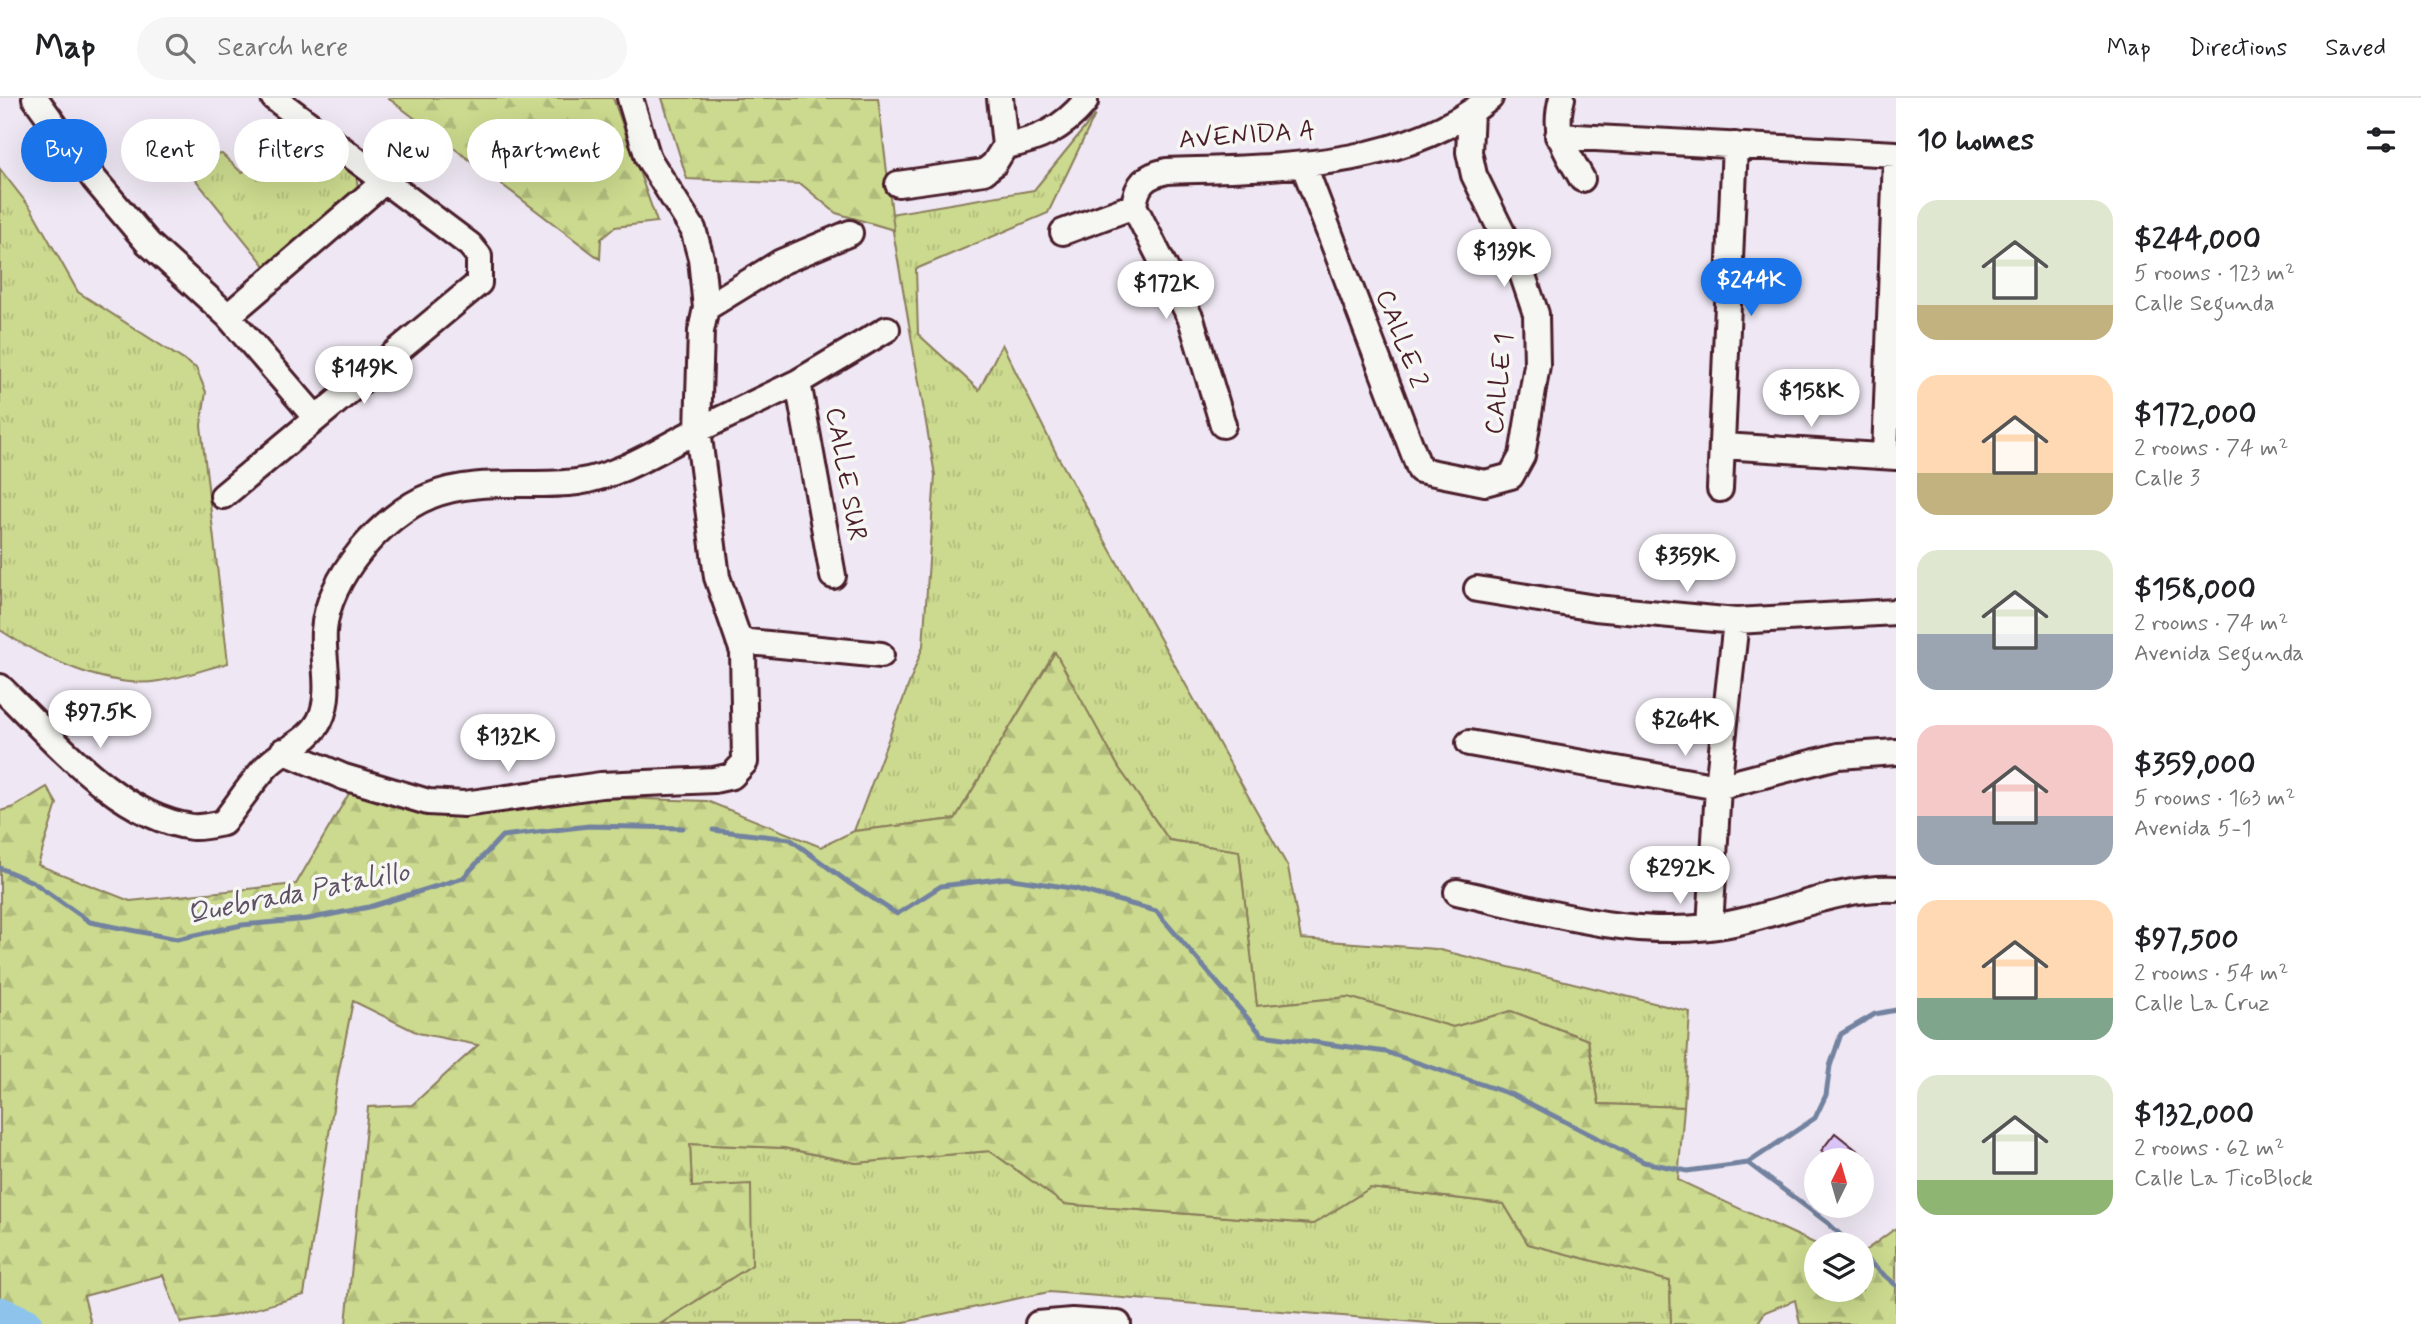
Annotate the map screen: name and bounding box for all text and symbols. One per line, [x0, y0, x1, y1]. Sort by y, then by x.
search box [137, 17, 627, 80]
text: Map [35, 26, 95, 70]
icon: search [161, 29, 199, 67]
text: Search here [217, 31, 348, 65]
text: Map [2107, 33, 2151, 64]
text: Directions [2189, 33, 2287, 64]
text: Saved [2325, 33, 2386, 64]
street label: AVENIDA A [1178, 114, 1316, 158]
chip: Buy [21, 119, 107, 182]
chip: Rent [121, 119, 220, 182]
chip: Filters [234, 119, 349, 182]
chip: New [363, 119, 453, 182]
chip: Apartment [467, 119, 624, 182]
text: 10 homes [1917, 121, 2034, 160]
icon: filters [2362, 121, 2400, 159]
text: $244,000 [2134, 220, 2261, 259]
icon: home [1973, 228, 2057, 312]
pin: $139K [1455, 230, 1553, 289]
text: $139K [1473, 237, 1535, 267]
pin: $244K [1702, 258, 1800, 318]
text: 5 rooms · 123 m² [2134, 259, 2295, 289]
pin: $172K [1117, 262, 1215, 321]
text: $244K [1717, 266, 1785, 296]
text: $172K [1133, 269, 1199, 299]
street label: CALLE 2 [1367, 285, 1435, 393]
text: Calle Segunda [2134, 289, 2275, 319]
street label: CALLE 1 [1478, 332, 1522, 436]
pin: $149K [315, 346, 413, 406]
text: $149K [331, 354, 397, 384]
pin: $158K [1762, 370, 1860, 429]
text: $158K [1779, 377, 1843, 407]
text: $172,000 [2134, 395, 2257, 434]
icon: home [1973, 403, 2057, 487]
street label: CALLE SUR [817, 405, 873, 543]
text: 2 rooms · 74 m² [2134, 434, 2289, 464]
text: Calle 3 [2134, 464, 2200, 494]
pin: $359K [1638, 534, 1736, 594]
text: $359K [1655, 542, 1719, 572]
text: $158,000 [2134, 570, 2256, 609]
icon: home [1973, 578, 2057, 662]
text: 2 rooms · 74 m² [2134, 609, 2289, 639]
text: Avenida Segunda [2134, 639, 2304, 669]
pin: $97.5K [43, 690, 157, 750]
text: $97.5K [64, 698, 136, 728]
pin: $264K [1636, 698, 1734, 758]
text: $264K [1651, 706, 1719, 736]
pin: $132K [459, 714, 557, 774]
text: $132K [476, 722, 540, 752]
text: $359,000 [2134, 745, 2255, 784]
icon: home [1973, 753, 2057, 837]
text: 5 rooms · 163 m² [2134, 784, 2296, 814]
text: Avenida 5-1 [2134, 814, 2252, 844]
pin: $292K [1631, 846, 1729, 906]
water label: Quebrada Patalillo [184, 854, 413, 934]
text: $292K [1646, 854, 1714, 884]
text: $97,500 [2134, 920, 2239, 959]
icon: home [1973, 928, 2057, 1012]
text: 2 rooms · 54 m² [2134, 959, 2288, 989]
text: Calle La Cruz [2134, 989, 2270, 1019]
text: $132,000 [2134, 1095, 2254, 1134]
icon: home [1973, 1103, 2057, 1187]
text: 2 rooms · 62 m² [2134, 1134, 2285, 1164]
north arrow [1804, 1148, 1874, 1218]
map controls [1804, 1148, 1874, 1302]
text: Calle La TicoBlock [2134, 1164, 2313, 1194]
button: layers [1804, 1232, 1874, 1302]

